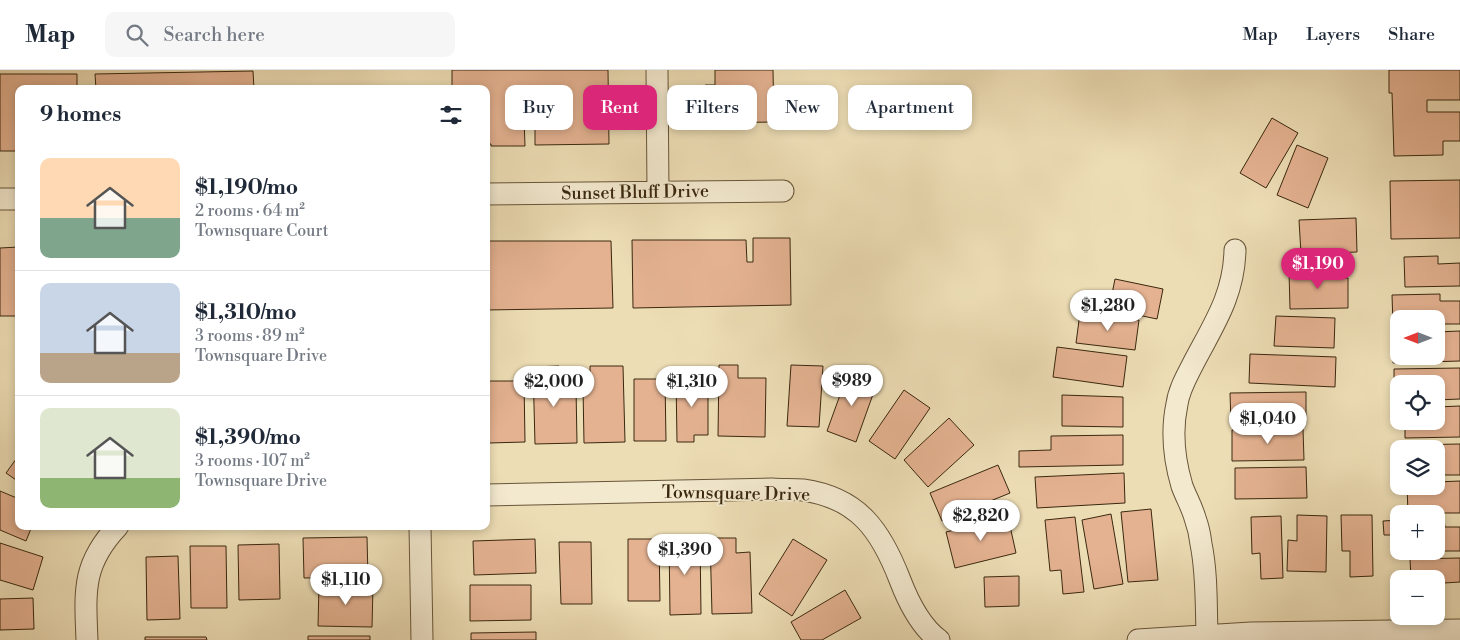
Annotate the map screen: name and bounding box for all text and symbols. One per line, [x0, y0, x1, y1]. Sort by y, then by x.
search box [105, 12, 455, 57]
text: Map [25, 20, 75, 50]
icon: search [123, 21, 151, 49]
text: Search here [163, 23, 265, 47]
text: Map [1243, 23, 1278, 46]
text: Layers [1306, 23, 1360, 46]
text: Share [1388, 23, 1435, 46]
chip: Buy [505, 85, 573, 130]
chip: Rent [583, 85, 657, 130]
chip: Filters [667, 85, 757, 130]
chip: New [767, 85, 838, 130]
chip: Apartment [848, 85, 972, 130]
icon: filters [437, 101, 465, 129]
text: 9 homes [40, 102, 121, 128]
text: $1,190/mo [195, 175, 298, 201]
icon: home [80, 178, 140, 238]
street label: Sunset Bluff Drive [561, 180, 709, 205]
text: 2 rooms · 64 m² [195, 201, 305, 221]
text: Townsquare Court [195, 221, 328, 241]
pin: $1,190 [1277, 248, 1359, 290]
text: $1,190 [1292, 254, 1344, 274]
pin: $1,280 [1067, 290, 1149, 332]
text: $1,280 [1081, 296, 1135, 316]
text: $1,310/mo [195, 300, 297, 326]
icon: home [80, 303, 140, 363]
north arrow [1390, 310, 1445, 365]
map controls [1390, 310, 1445, 625]
text: 3 rooms · 89 m² [195, 326, 305, 346]
text: Townsquare Drive [195, 346, 327, 366]
pin: $989 [822, 364, 882, 407]
pin: $2,000 [513, 366, 595, 408]
pin: $1,310 [651, 366, 733, 408]
text: $989 [832, 371, 872, 391]
text: $2,000 [524, 372, 584, 392]
text: $1,310 [667, 372, 717, 392]
button: locate [1390, 375, 1445, 430]
pin: $1,040 [1227, 402, 1309, 445]
text: $1,040 [1240, 409, 1296, 429]
text: $1,390/mo [195, 425, 301, 451]
icon: home [80, 428, 140, 488]
button: layers [1390, 440, 1445, 495]
text: 3 rooms · 107 m² [195, 451, 310, 471]
text: Townsquare Drive [195, 471, 327, 491]
street label: Townsquare Drive [662, 481, 810, 506]
pin: $2,820 [940, 500, 1022, 542]
button: + [1390, 505, 1445, 560]
text: $2,820 [953, 506, 1009, 526]
pin: $1,390 [644, 534, 726, 576]
text: $1,390 [658, 540, 712, 560]
pin: $1,110 [305, 564, 387, 606]
text: $1,110 [321, 570, 371, 590]
button: − [1390, 570, 1445, 625]

